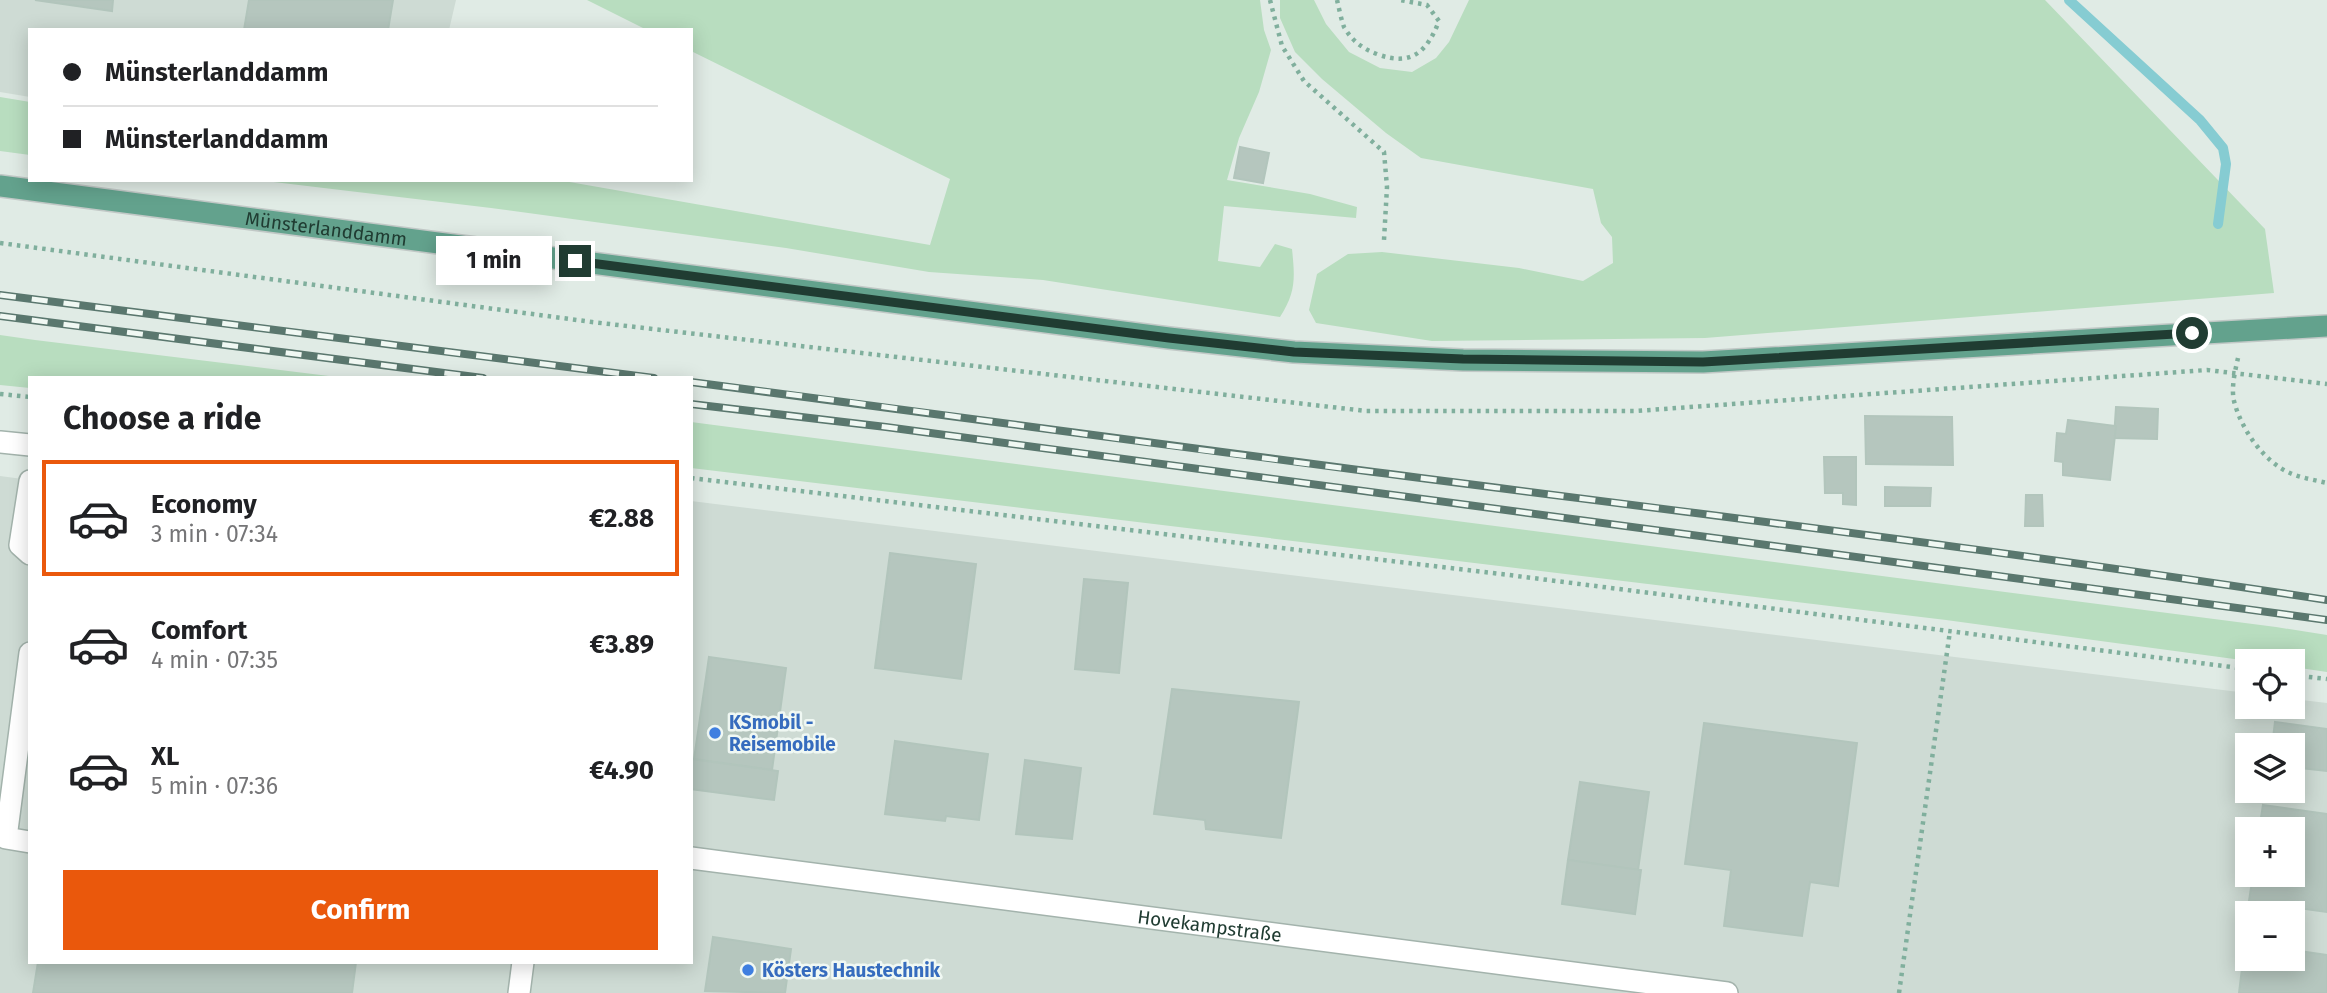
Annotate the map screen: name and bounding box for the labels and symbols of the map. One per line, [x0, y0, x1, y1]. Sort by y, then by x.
street label: Münsterlanddamm [244, 207, 408, 250]
callout: 1 min [435, 236, 550, 286]
route end [559, 245, 591, 277]
route start [2176, 317, 2208, 349]
place label: KSmobil - Reisemobile [729, 711, 836, 756]
marker: KSmobil - Reisemobile [707, 725, 723, 741]
street label: Hovekampstraße [1136, 905, 1283, 946]
place label: Kösters Haustechnik [762, 959, 940, 982]
marker: Kösters Haustechnik [740, 962, 756, 978]

